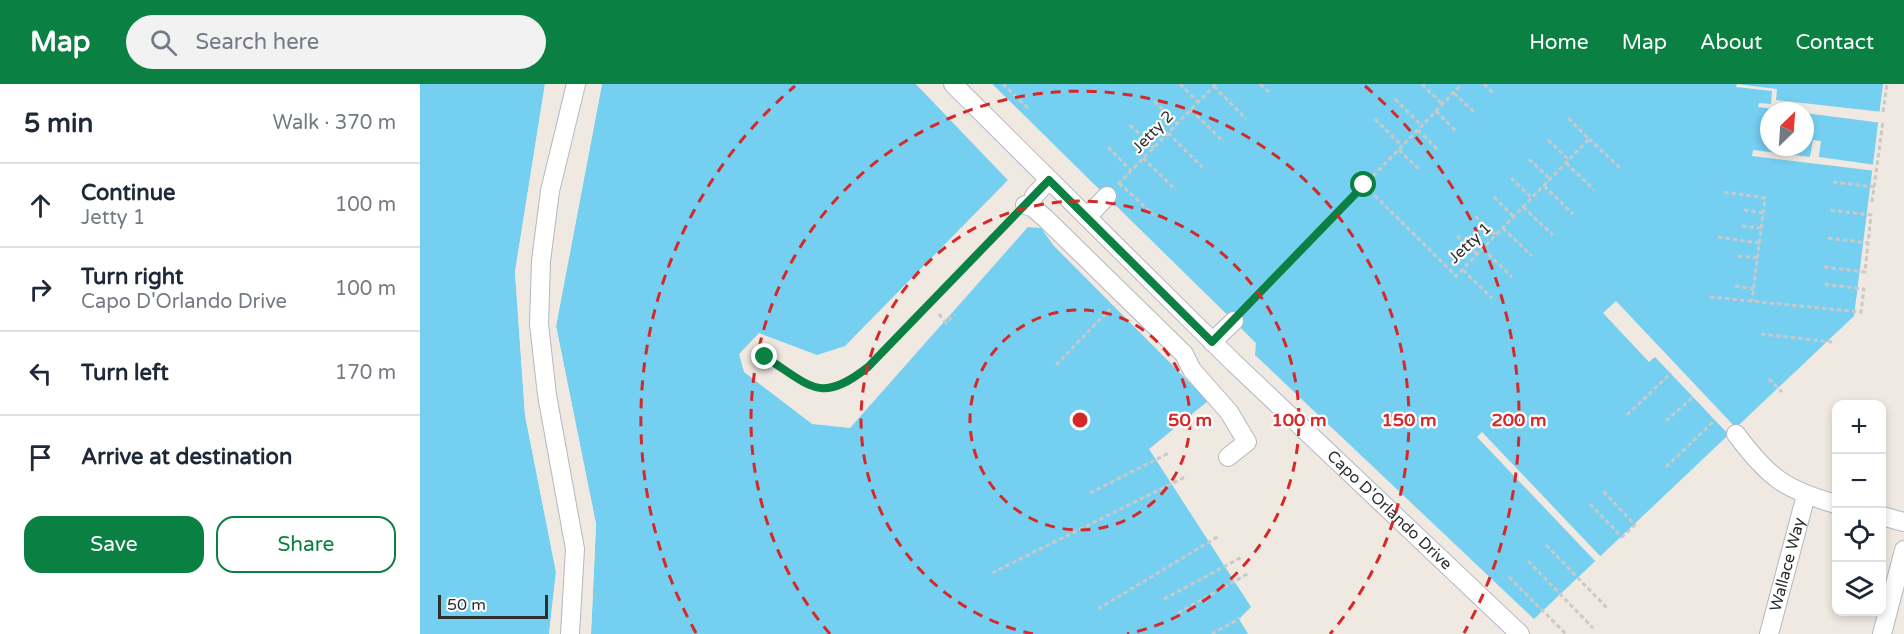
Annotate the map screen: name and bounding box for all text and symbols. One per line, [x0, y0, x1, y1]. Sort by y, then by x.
search box [126, 15, 546, 69]
text: Map [30, 25, 90, 59]
icon: search [147, 26, 180, 59]
text: Search here [195, 29, 319, 55]
text: Home [1529, 30, 1589, 55]
text: Map [1622, 30, 1667, 55]
text: About [1700, 30, 1762, 55]
text: Contact [1795, 30, 1874, 55]
north arrow [1760, 102, 1814, 156]
street label: Jetty 2 [1128, 107, 1178, 157]
text: 5 min [24, 108, 93, 139]
text: Walk · 370 m [273, 111, 396, 135]
route start [1350, 171, 1376, 197]
text: Continue [81, 180, 176, 206]
icon: ahead [24, 189, 57, 222]
text: 100 m [335, 193, 396, 217]
text: Jetty 1 [81, 206, 145, 230]
street label: Jetty 1 [1444, 218, 1496, 268]
text: Turn right [81, 264, 183, 290]
icon: right [24, 273, 57, 306]
text: 100 m [335, 277, 396, 301]
text: Capo D'Orlando Drive [81, 290, 287, 314]
route end [751, 343, 777, 369]
icon: left [24, 357, 57, 390]
text: Turn left [81, 360, 169, 386]
text: 170 m [335, 361, 396, 385]
map controls [1832, 400, 1886, 616]
button: + [1832, 400, 1886, 454]
text: 50 m [1168, 409, 1212, 431]
text: 100 m [1271, 409, 1327, 431]
text: 150 m [1381, 409, 1437, 431]
text: 200 m [1491, 409, 1547, 431]
centre of rings [1070, 410, 1090, 430]
icon: arrive [24, 441, 57, 474]
text: Arrive at destination [81, 444, 292, 470]
street label: Capo D'Orlando Drive [1323, 446, 1456, 574]
button: − [1832, 454, 1886, 508]
button: locate [1832, 508, 1886, 562]
street label: Wallace Way [1765, 515, 1810, 613]
button: Save [24, 516, 204, 573]
button: Share [216, 516, 396, 573]
button: layers [1832, 562, 1886, 616]
scale bar [438, 592, 548, 620]
text: 50 m [447, 595, 486, 615]

